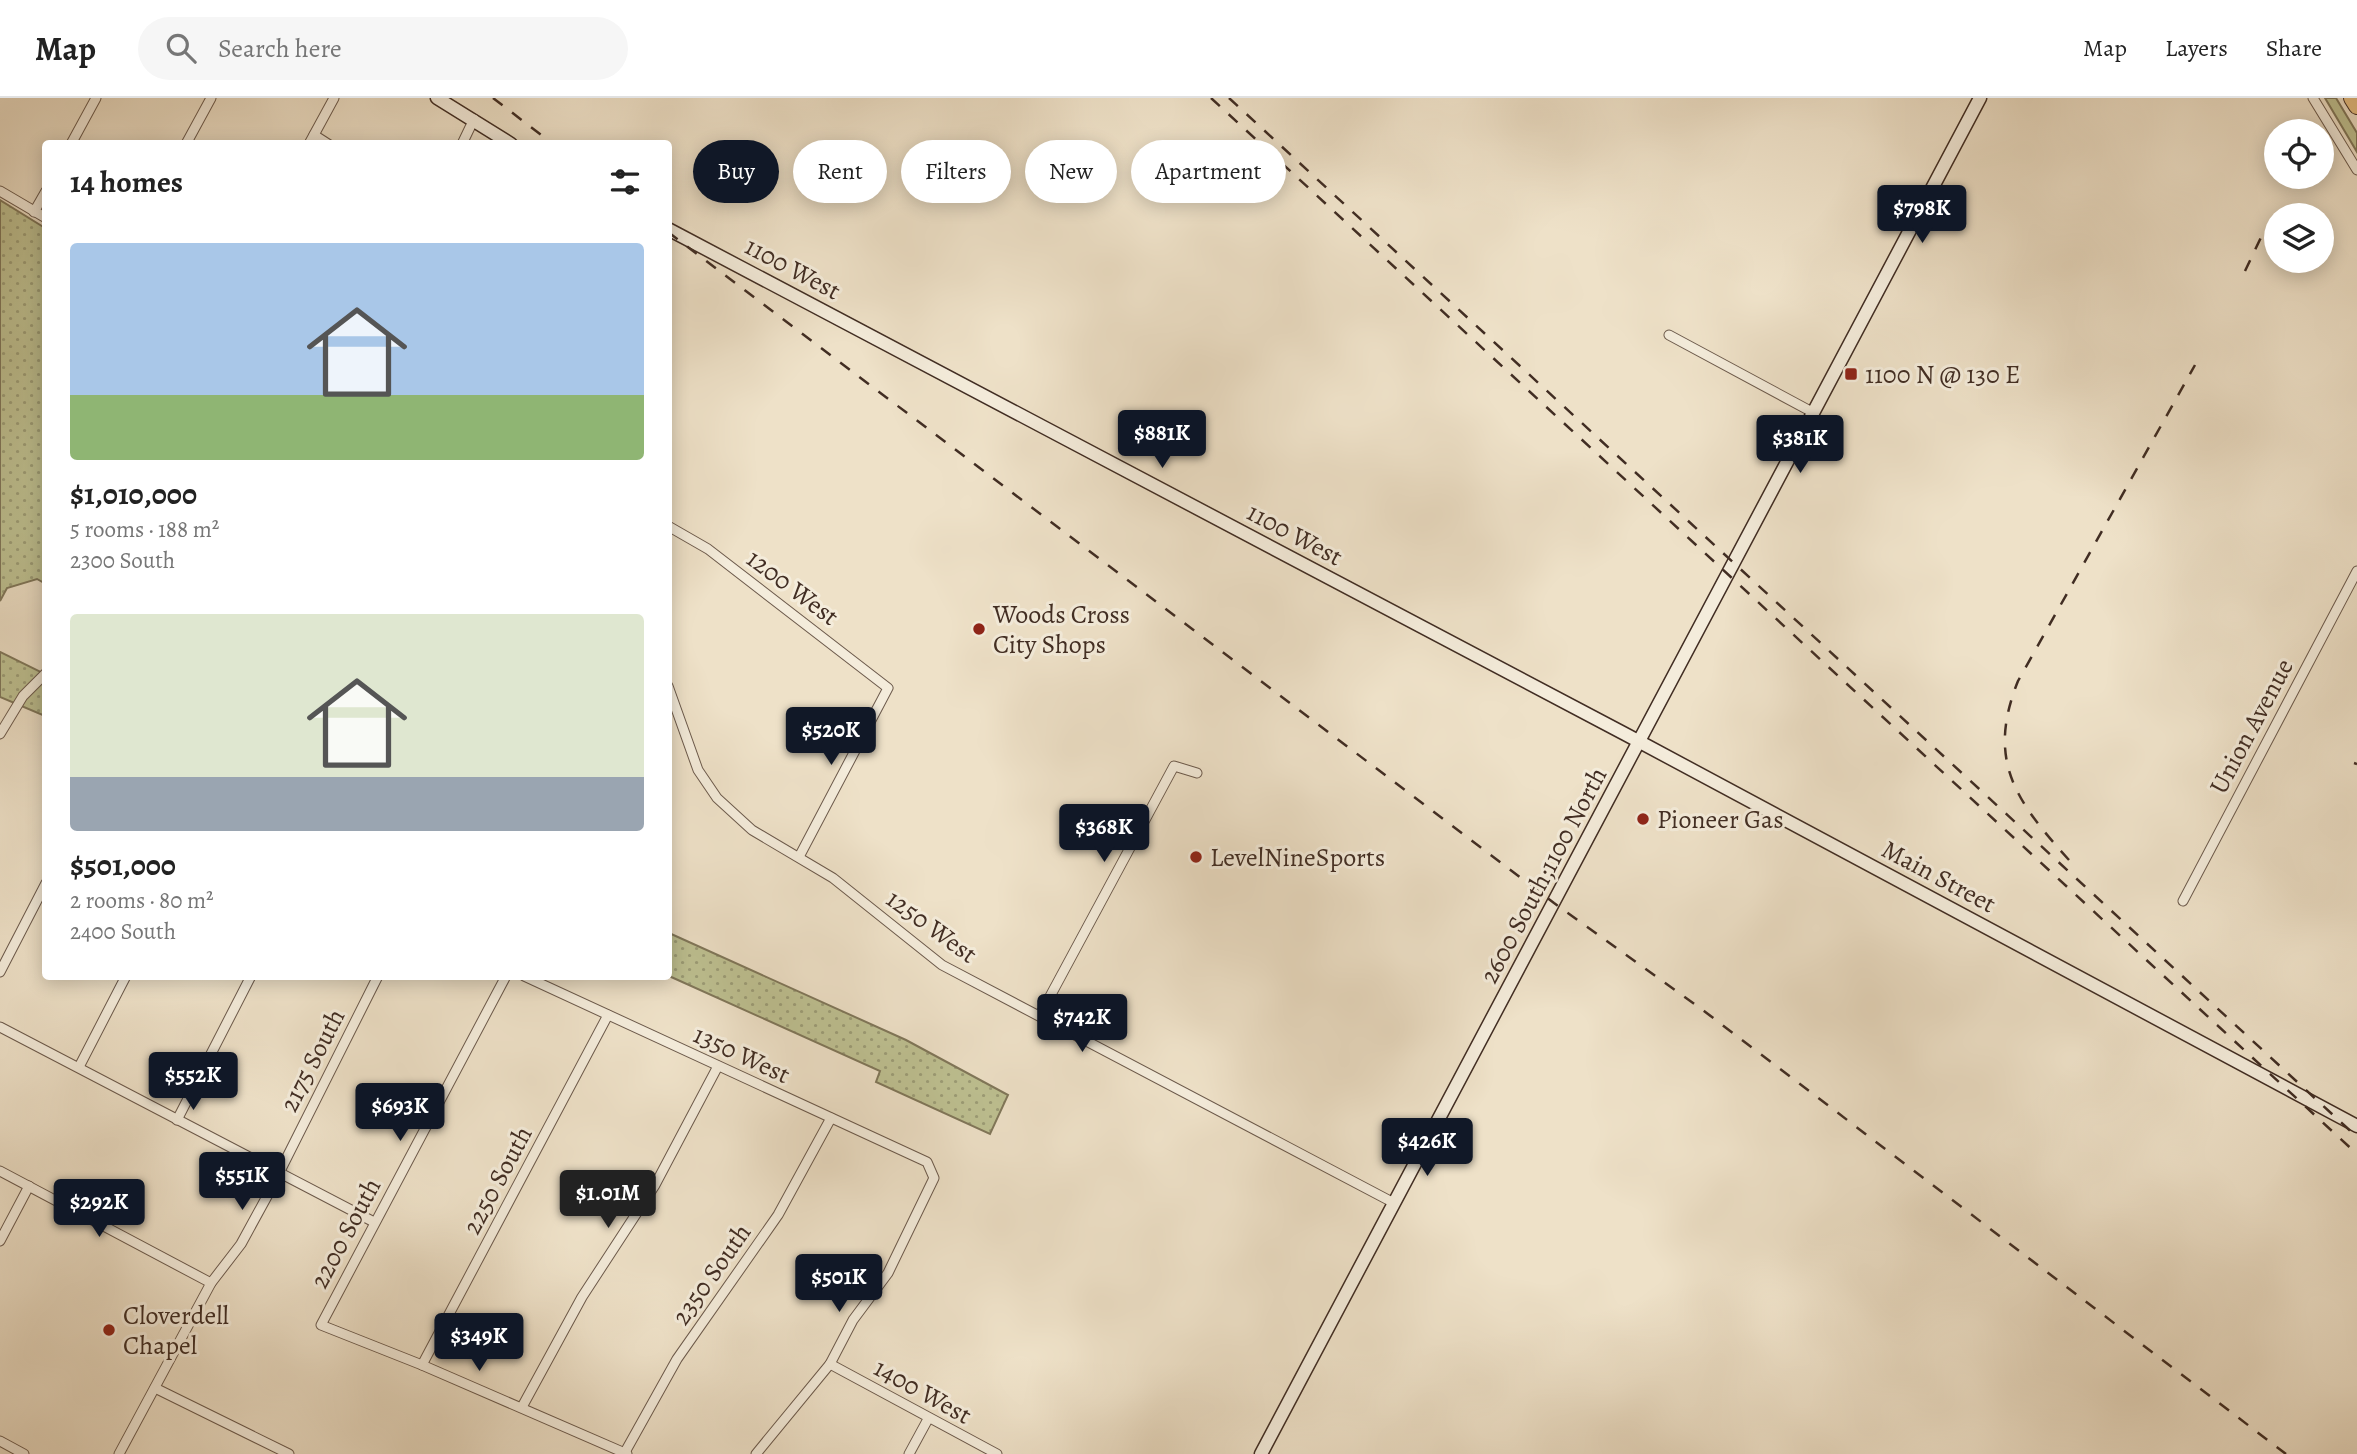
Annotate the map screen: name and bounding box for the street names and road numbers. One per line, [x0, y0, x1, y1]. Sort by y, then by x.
street label: 1100 West [739, 229, 847, 308]
street label: 1100 West [1241, 495, 1349, 574]
street label: 1200 West [739, 541, 846, 634]
street label: Union Avenue [2201, 652, 2302, 800]
street label: 2600 South;1100 North [1472, 761, 1615, 990]
street label: Main Street [1876, 832, 2002, 921]
street label: 1250 West [879, 882, 985, 971]
street label: 2175 South [272, 1003, 353, 1118]
street label: 1350 West [688, 1017, 796, 1092]
street label: 2250 South [454, 1120, 541, 1240]
street label: 2200 South [302, 1172, 389, 1295]
street label: 2350 South [664, 1217, 759, 1332]
street label: 1400 West [868, 1350, 978, 1433]

